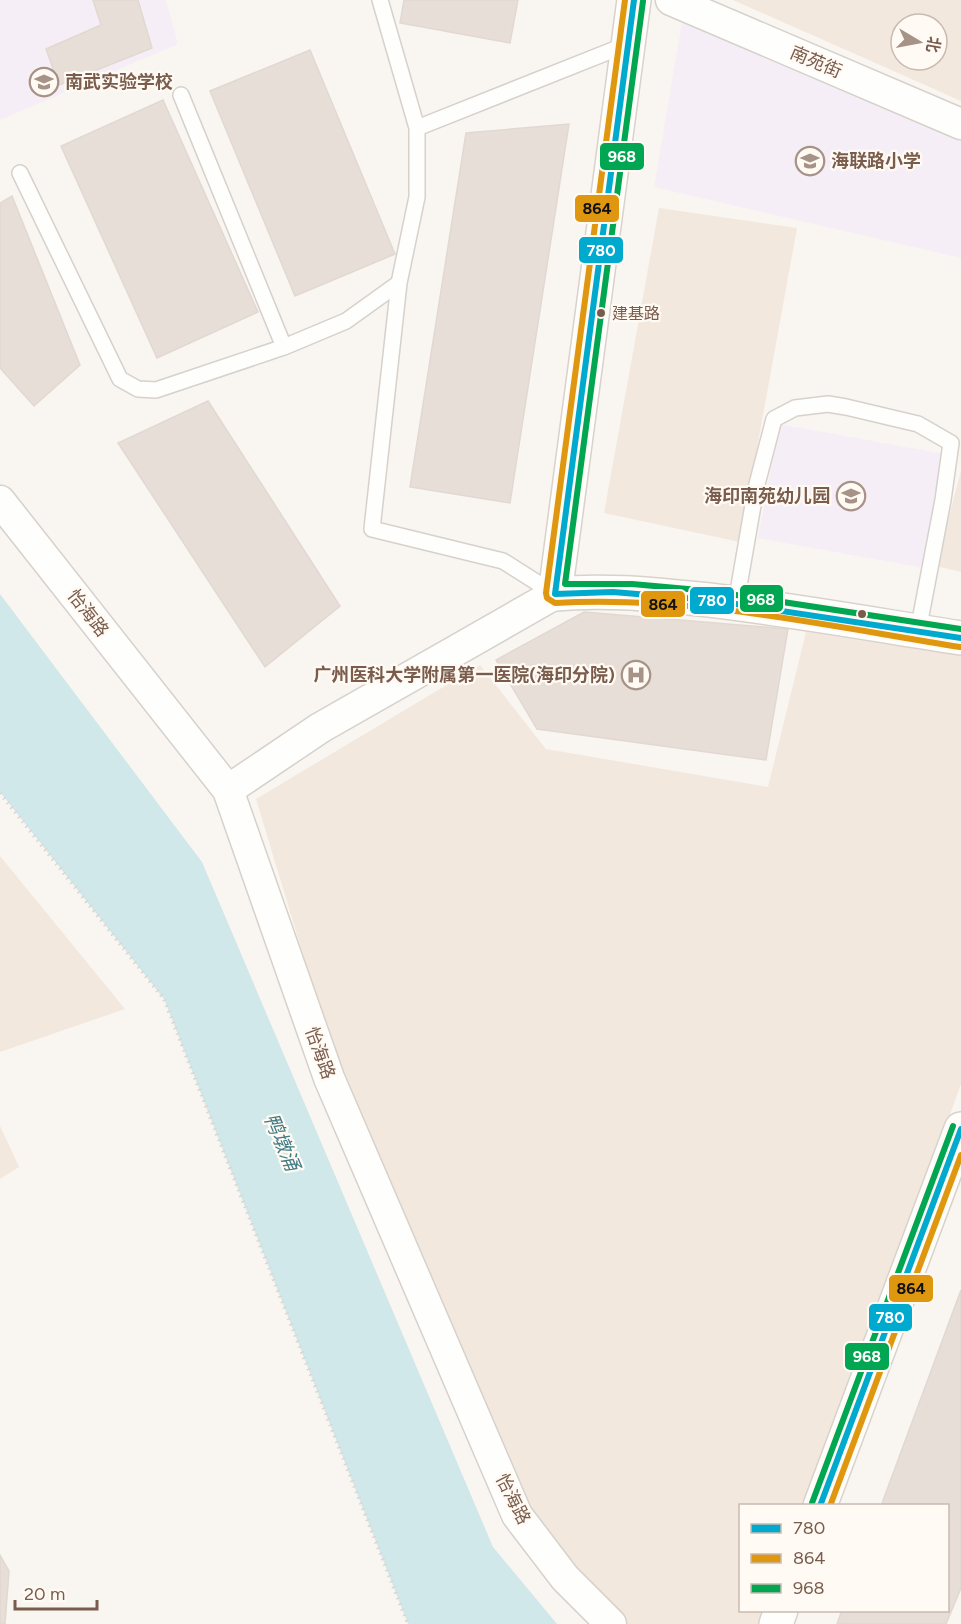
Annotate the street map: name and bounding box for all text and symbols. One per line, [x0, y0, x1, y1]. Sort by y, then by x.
north arrow [889, 12, 949, 72]
text: 北 [923, 35, 944, 54]
street label: 南苑街 [787, 41, 845, 83]
school or university icon: 南武实验学校 [28, 66, 60, 98]
place label: 南武实验学校 [65, 71, 173, 93]
line badge: 968 [599, 142, 645, 171]
school or university icon: 海联路小学 [794, 145, 826, 177]
text: 968 [608, 147, 636, 166]
place label: 海联路小学 [831, 150, 921, 172]
line badge: 864 [574, 194, 620, 223]
text: 864 [582, 199, 612, 218]
line badge: 780 [578, 236, 624, 264]
text: 780 [586, 241, 616, 260]
place label: 建基路 [612, 304, 660, 323]
marker: 建基路 [595, 307, 607, 319]
school or university icon: 海印南苑幼儿园 [835, 480, 867, 512]
place label: 海印南苑幼儿园 [704, 485, 830, 507]
line badge: 968 [739, 584, 784, 613]
street label: 怡海路 [63, 585, 113, 641]
line badge: 780 [689, 586, 735, 615]
line badge: 864 [640, 590, 686, 618]
text: 968 [747, 590, 775, 609]
text: 780 [697, 591, 727, 610]
text: 864 [648, 595, 678, 614]
unlabelled marker [856, 608, 868, 620]
hospital icon: 广州医科大学附属第一医院(海印分院) [620, 659, 652, 691]
place label: 广州医科大学附属第一医院(海印分院) [313, 664, 615, 686]
street label: 怡海路 [300, 1024, 340, 1082]
water label: 鸭墩涌 [259, 1110, 306, 1176]
line badge: 864 [888, 1274, 934, 1303]
text: 864 [896, 1279, 926, 1298]
line badge: 780 [868, 1303, 913, 1332]
text: 780 [875, 1308, 905, 1327]
line badge: 968 [844, 1342, 890, 1371]
text: 968 [853, 1347, 881, 1366]
street label: 怡海路 [491, 1470, 535, 1528]
legend [739, 1504, 949, 1612]
text: 780 [793, 1517, 825, 1539]
text: 864 [793, 1547, 825, 1569]
scale bar [15, 1573, 98, 1611]
text: 968 [793, 1577, 824, 1599]
text: 20 m [24, 1583, 65, 1605]

